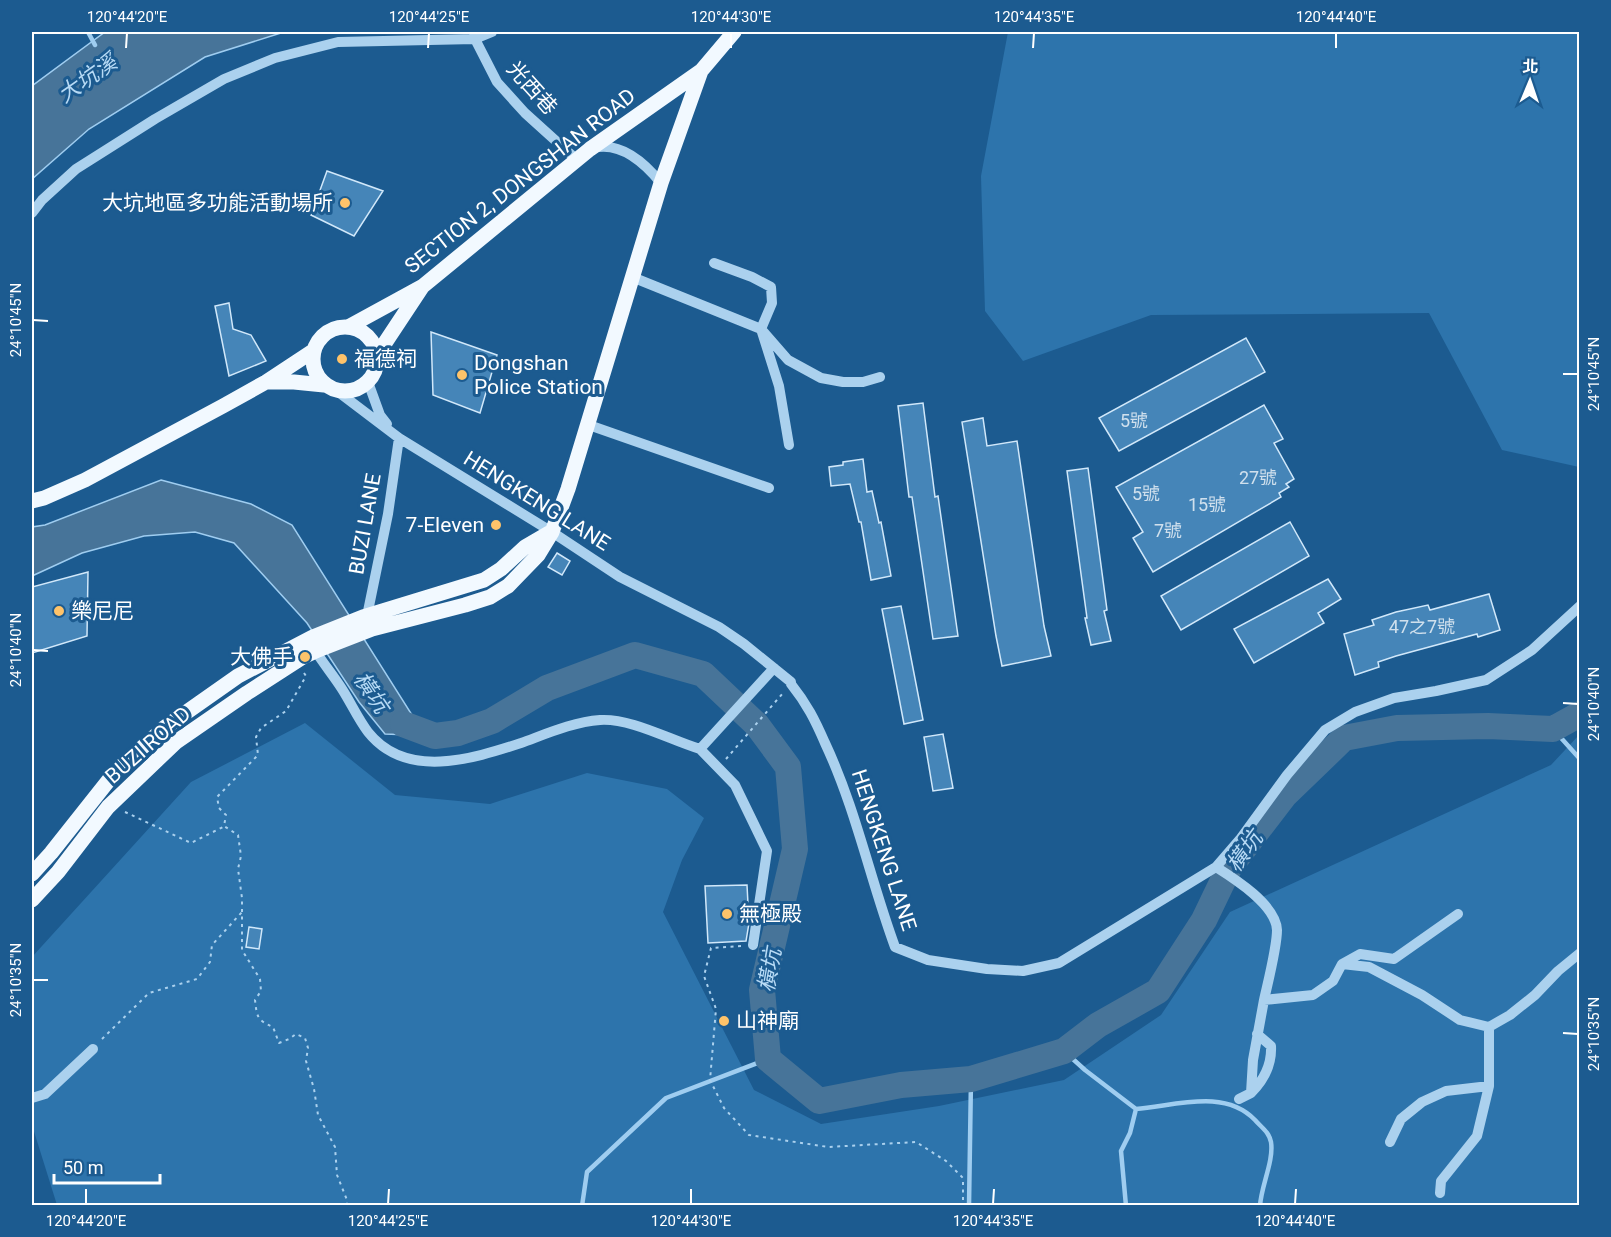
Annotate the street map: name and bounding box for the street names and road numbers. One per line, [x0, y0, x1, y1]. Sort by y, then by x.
street label: 光西巷 [502, 57, 562, 119]
street label: SECTION 2, DONGSHAN ROAD [400, 84, 640, 278]
street label: HENGKENG LANE [459, 446, 615, 556]
street label: BUZI LANE [344, 471, 386, 576]
street label: BUZI ROAD [101, 702, 195, 788]
street label: HENGKENG LANE [847, 766, 921, 934]

